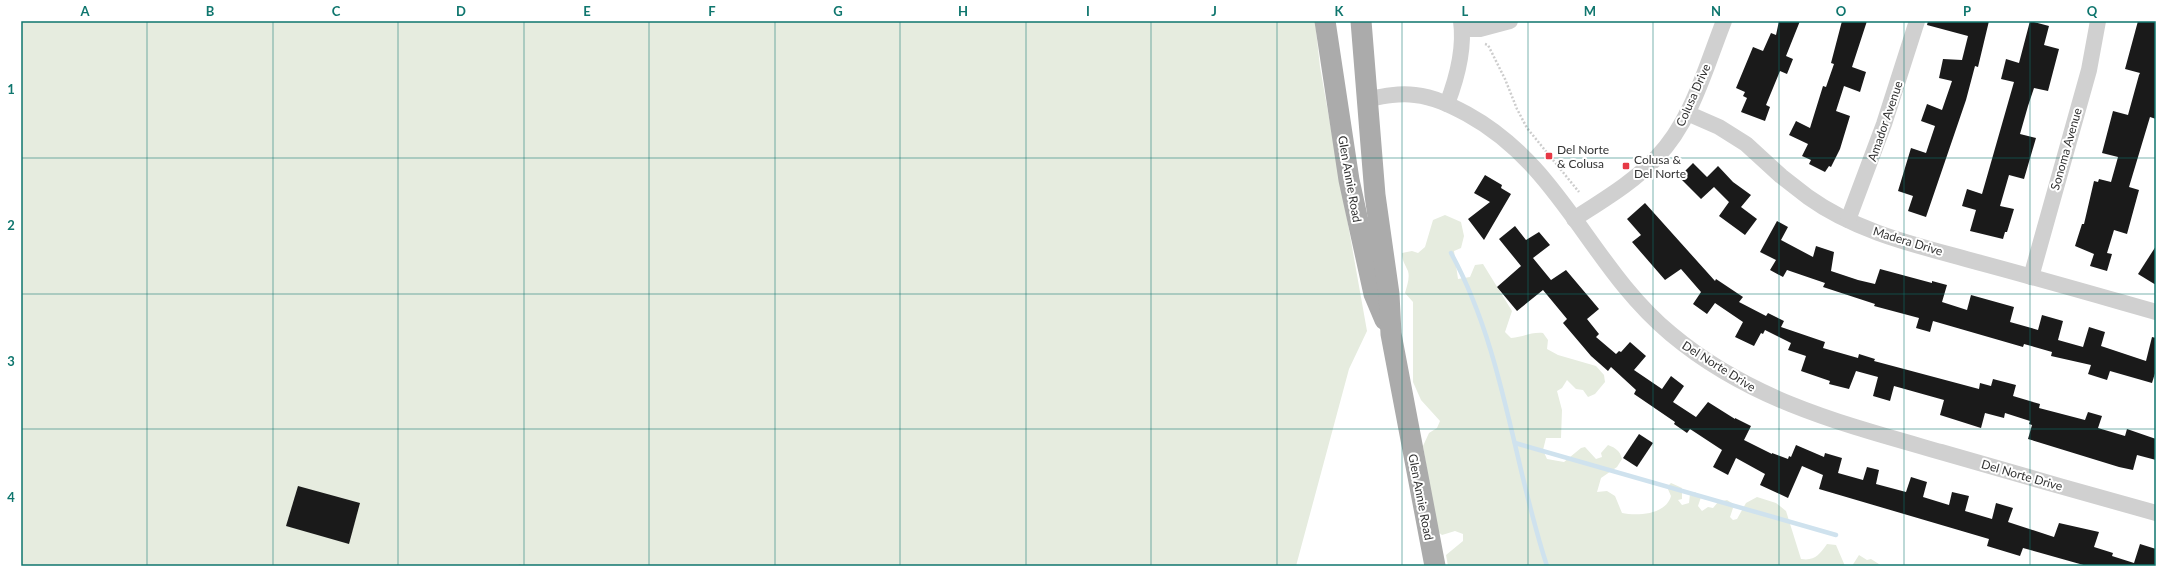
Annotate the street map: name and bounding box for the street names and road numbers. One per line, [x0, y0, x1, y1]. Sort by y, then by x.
street label: Colusa Drive [1673, 61, 1713, 129]
street label: Amador Avenue [1864, 79, 1906, 163]
street label: Sonoma Avenue [2047, 106, 2085, 192]
street label: Glen Annie Road [1335, 135, 1365, 223]
street label: Madera Drive [1871, 223, 1945, 259]
street label: Del Norte Drive [1680, 337, 1758, 395]
street label: Glen Annie Road [1405, 453, 1437, 541]
street label: Del Norte Drive [1980, 456, 2064, 494]

